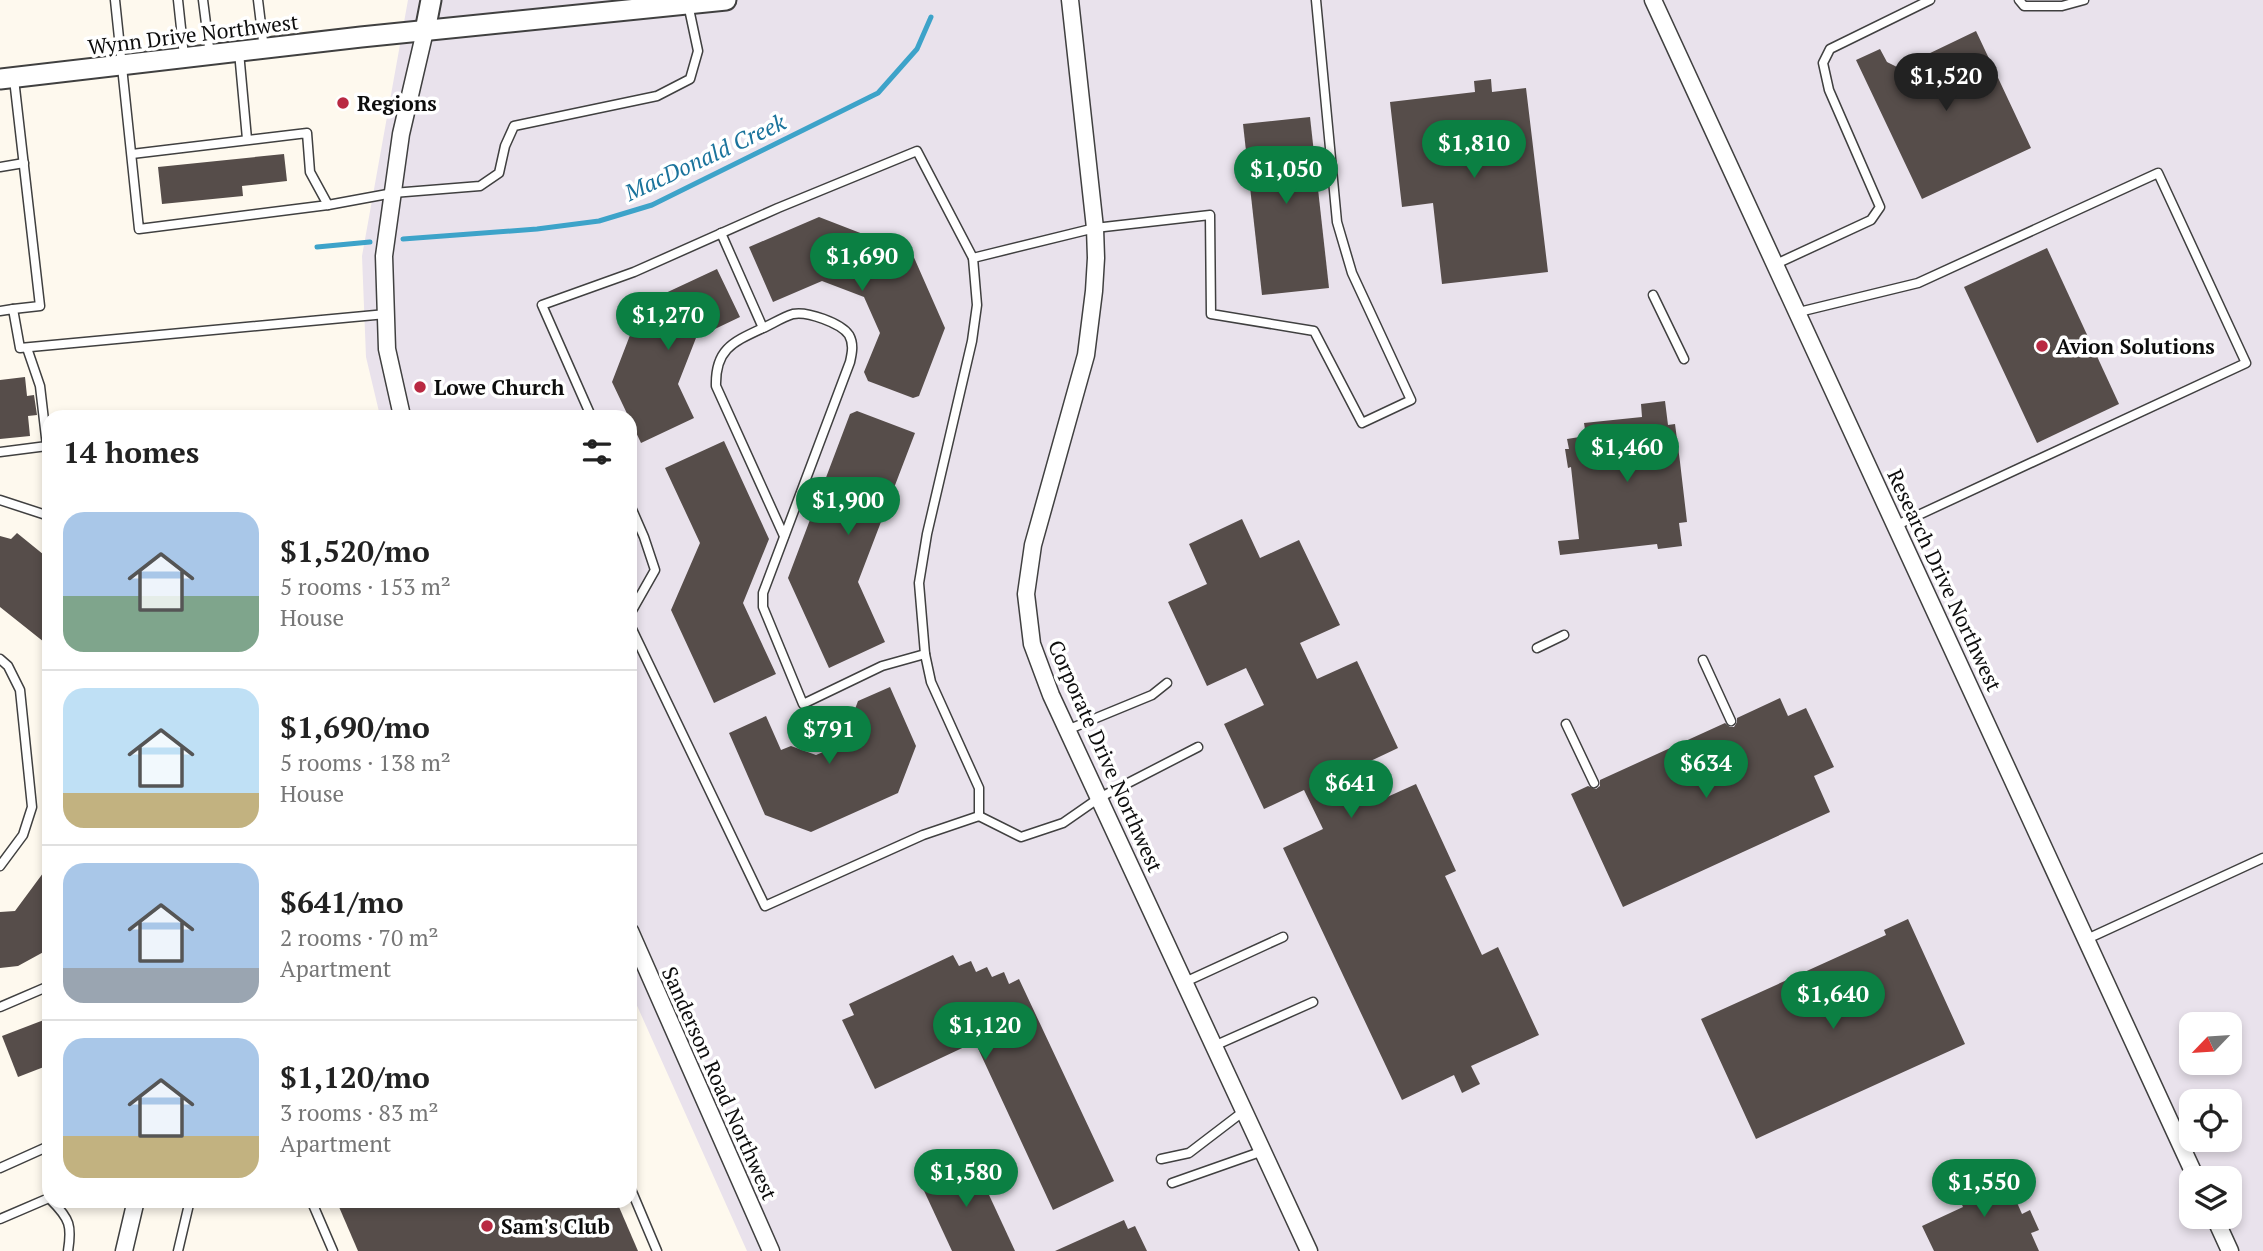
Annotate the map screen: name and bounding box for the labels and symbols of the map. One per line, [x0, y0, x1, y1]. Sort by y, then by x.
street label: Wynn Drive Northwest [86, 7, 300, 61]
pin: $1,520 [1889, 54, 2003, 113]
place label: Regions [357, 89, 437, 117]
marker: Regions [335, 95, 351, 111]
water label: MacDonald Creek [619, 106, 791, 208]
pin: $1,810 [1417, 120, 1531, 180]
pin: $1,050 [1229, 146, 1343, 206]
pin: $1,690 [805, 233, 919, 293]
pin: $1,270 [611, 292, 725, 352]
place label: Avion Solutions [2056, 332, 2215, 360]
marker: Avion Solutions [2034, 338, 2050, 354]
place label: Lowe Church [434, 373, 565, 401]
marker: Lowe Church [412, 379, 428, 395]
pin: $1,460 [1570, 424, 1684, 484]
street label: Research Drive Northwest [1881, 464, 2009, 696]
pin: $1,900 [791, 477, 905, 537]
street label: Corporate Drive Northwest [1042, 636, 1170, 877]
pin: $791 [788, 706, 870, 766]
pin: $634 [1665, 740, 1747, 800]
pin: $641 [1310, 760, 1392, 820]
street label: Sanderson Road Northwest [656, 962, 784, 1204]
pin: $1,640 [1776, 972, 1890, 1031]
pin: $1,120 [928, 1002, 1042, 1062]
north arrow [2179, 1012, 2242, 1074]
pin: $1,580 [909, 1150, 1023, 1209]
pin: $1,550 [1927, 1160, 2041, 1219]
place label: Sam's Club [501, 1212, 610, 1240]
marker: Sam's Club [479, 1218, 495, 1234]

